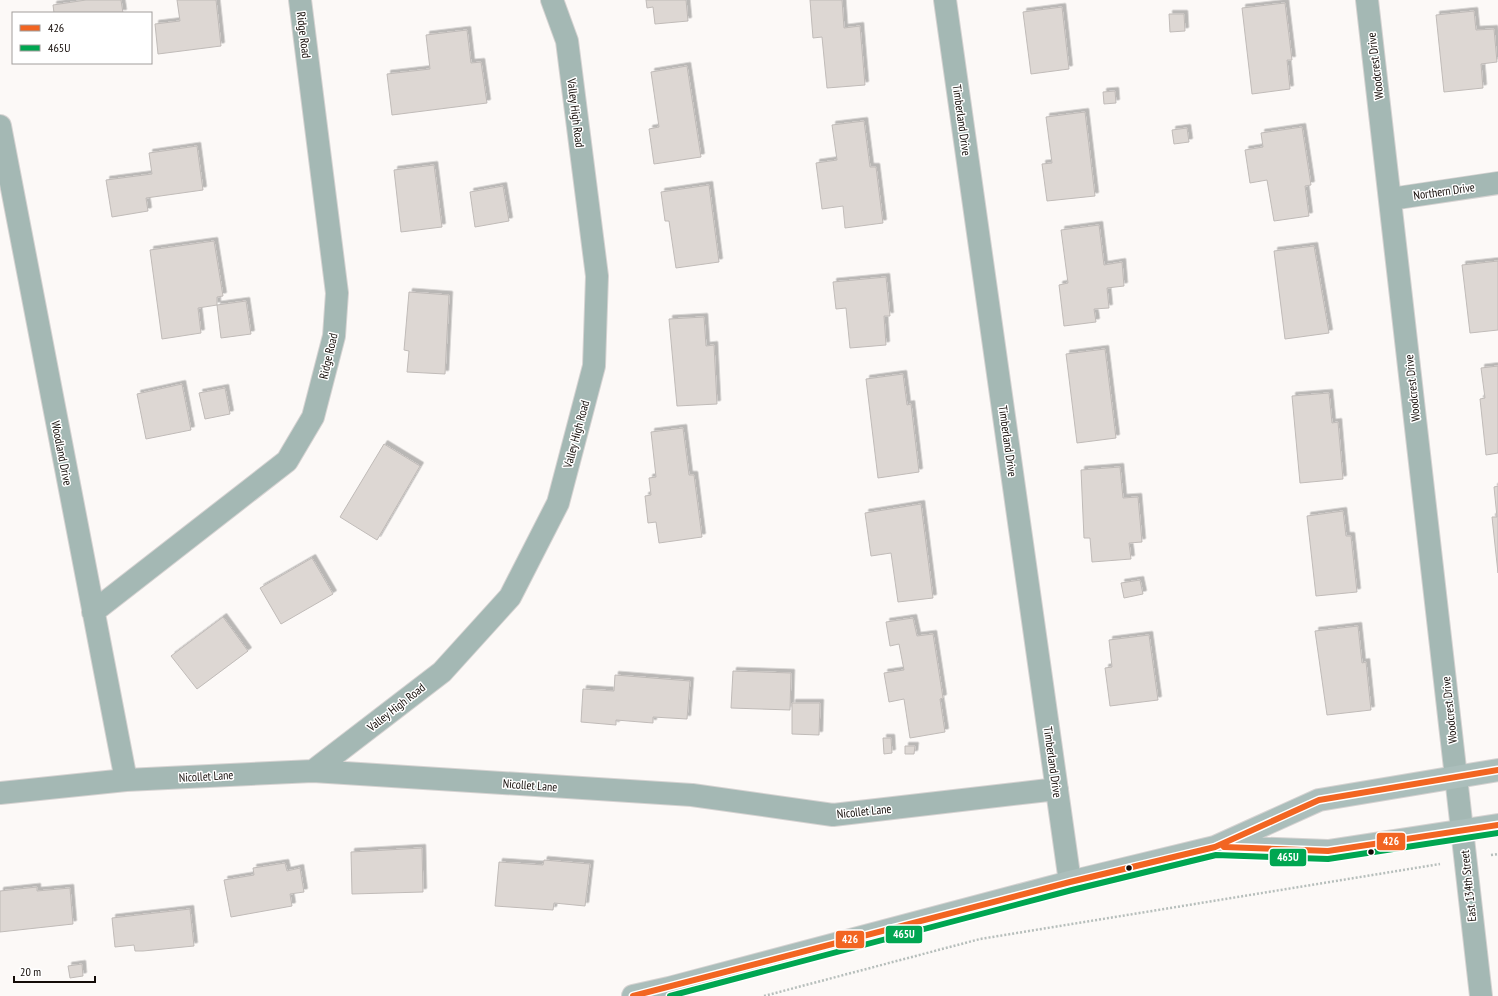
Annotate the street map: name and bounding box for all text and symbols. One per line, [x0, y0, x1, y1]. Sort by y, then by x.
street label: Ridge Road [294, 11, 314, 59]
legend [12, 12, 152, 64]
text: 426 [48, 20, 64, 35]
street label: Woodcrest Drive [1363, 32, 1387, 100]
text: 465U [48, 40, 70, 55]
street label: Valley High Road [564, 77, 588, 148]
street label: Timberland Drive [950, 83, 974, 157]
street label: Northern Drive [1412, 179, 1476, 203]
street label: Ridge Road [315, 332, 341, 380]
street label: Woodcrest Drive [1401, 354, 1423, 422]
street label: Valley High Road [560, 399, 592, 470]
street label: Timberland Drive [996, 404, 1020, 478]
street label: Woodland Drive [48, 419, 76, 487]
street label: Woodcrest Drive [1438, 676, 1460, 744]
street label: Valley High Road [363, 680, 428, 735]
street label: Timberland Drive [1041, 725, 1065, 799]
street label: Nicollet Lane [178, 767, 234, 785]
street label: Nicollet Lane [502, 776, 558, 794]
street label: Nicollet Lane [836, 801, 892, 821]
line badge: 426 [1376, 832, 1406, 851]
text: 426 [1383, 834, 1399, 848]
unlabelled marker [1366, 847, 1376, 857]
line badge: 465U [1269, 848, 1307, 867]
street label: East 134th Street [1457, 849, 1479, 923]
text: 465U [1277, 850, 1299, 864]
unlabelled marker [1124, 863, 1134, 873]
line badge: 465U [885, 925, 923, 944]
text: 465U [893, 927, 915, 941]
line badge: 426 [835, 930, 865, 949]
text: 426 [842, 932, 858, 946]
scale bar [14, 958, 95, 984]
text: 20 m [20, 964, 41, 979]

